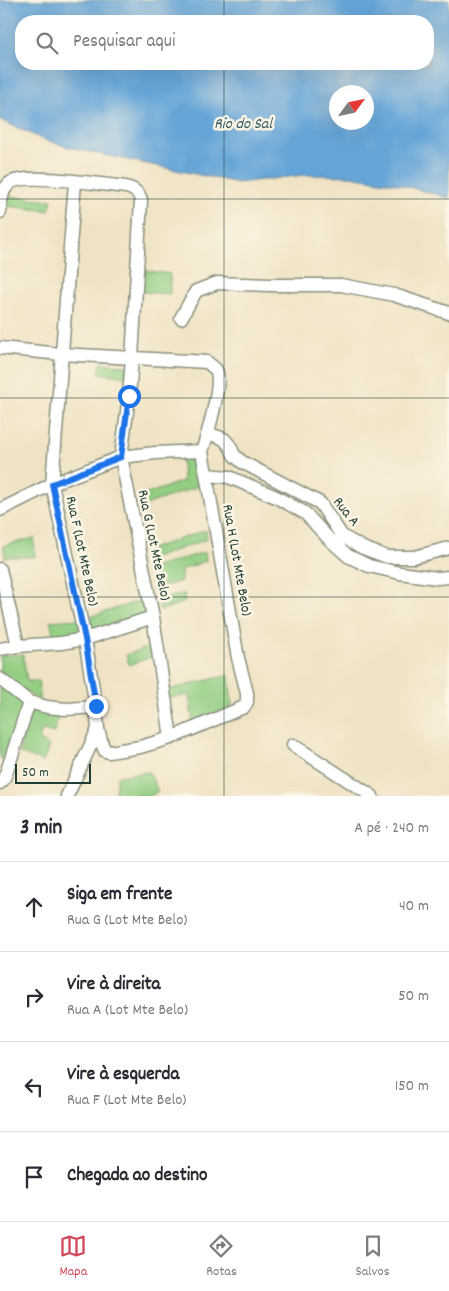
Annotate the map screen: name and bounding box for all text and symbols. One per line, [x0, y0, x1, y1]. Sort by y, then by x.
search box [15, 15, 434, 70]
icon: search [33, 29, 61, 57]
text: Pesquisar aqui [73, 29, 175, 56]
north arrow [329, 85, 374, 130]
water label: Rio do Sal [214, 113, 273, 136]
route start [118, 385, 141, 408]
street label: Rua G (Lot Mte Belo) [131, 488, 176, 603]
street label: Rua A [327, 493, 364, 532]
street label: Rua F (Lot Mte Belo) [59, 494, 103, 609]
street label: Rua H (Lot Mte Belo) [215, 503, 257, 618]
route end [85, 695, 108, 718]
scale bar [15, 761, 91, 784]
text: 50 m [22, 763, 49, 783]
text: 3 min [20, 814, 62, 844]
text: A pé · 240 m [354, 817, 429, 840]
text: Siga em frente [67, 882, 172, 909]
icon: ahead [20, 893, 48, 921]
text: 40 m [399, 895, 429, 918]
text: Rua G (Lot Mte Belo) [67, 909, 187, 932]
text: Vire à direita [67, 972, 160, 999]
icon: right [20, 983, 48, 1011]
text: 50 m [398, 985, 429, 1008]
text: Rua A (Lot Mte Belo) [67, 999, 188, 1022]
text: Vire à esquerda [67, 1062, 179, 1089]
icon: left [20, 1073, 48, 1101]
text: 150 m [395, 1075, 429, 1098]
text: Rua F (Lot Mte Belo) [67, 1089, 186, 1112]
icon: arrive [20, 1163, 48, 1191]
text: Chegada ao destino [67, 1163, 208, 1190]
tab: Mapa [59, 1232, 87, 1282]
tab: Rotas [206, 1232, 237, 1282]
tab: Salvos [356, 1232, 390, 1282]

